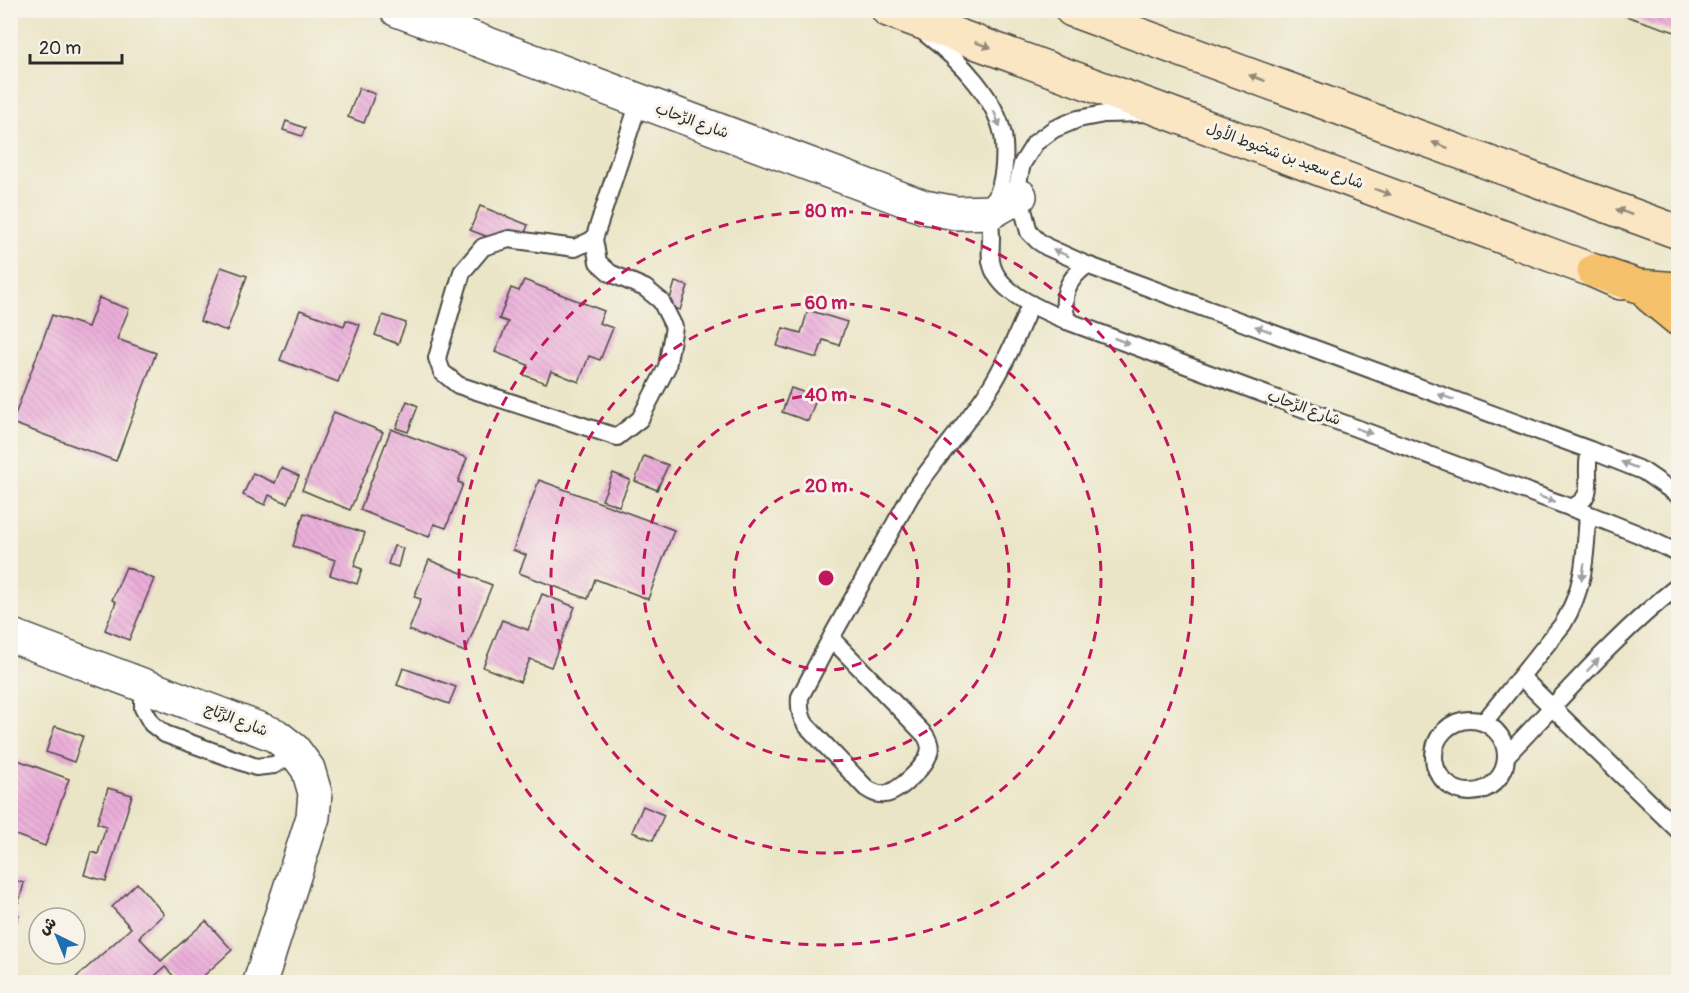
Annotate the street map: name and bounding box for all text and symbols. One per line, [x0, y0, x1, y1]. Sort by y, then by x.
scale bar [30, 27, 122, 65]
text: 20 m [39, 37, 81, 60]
one-way arrow [974, 41, 992, 50]
one-way arrow [1248, 73, 1266, 82]
street label: شارع الرِّحاب [653, 99, 731, 143]
one-way arrow [993, 111, 1003, 129]
street label: شارع سعيد بن شخبوط الأول [1204, 118, 1367, 193]
one-way arrow [1431, 140, 1449, 150]
one-way arrow [1374, 188, 1392, 198]
text: 80 m [805, 200, 847, 223]
one-way arrow [1614, 207, 1632, 217]
one-way arrow [1052, 248, 1070, 258]
text: 60 m [805, 292, 847, 315]
one-way arrow [1254, 324, 1272, 334]
one-way arrow [1113, 337, 1131, 346]
text: 40 m [805, 384, 847, 407]
street label: شارع الرِّحاب [1265, 386, 1343, 430]
one-way arrow [1437, 391, 1455, 401]
one-way arrow [1355, 427, 1373, 436]
one-way arrow [1619, 460, 1637, 470]
text: 20 m [805, 475, 847, 498]
one-way arrow [1538, 494, 1556, 504]
one-way arrow [1578, 563, 1587, 582]
centre of rings [816, 568, 836, 588]
one-way arrow [1586, 658, 1599, 673]
street label: شارع الرِّتَاج [202, 699, 270, 741]
north arrow [27, 906, 87, 966]
text: ش [34, 912, 61, 939]

